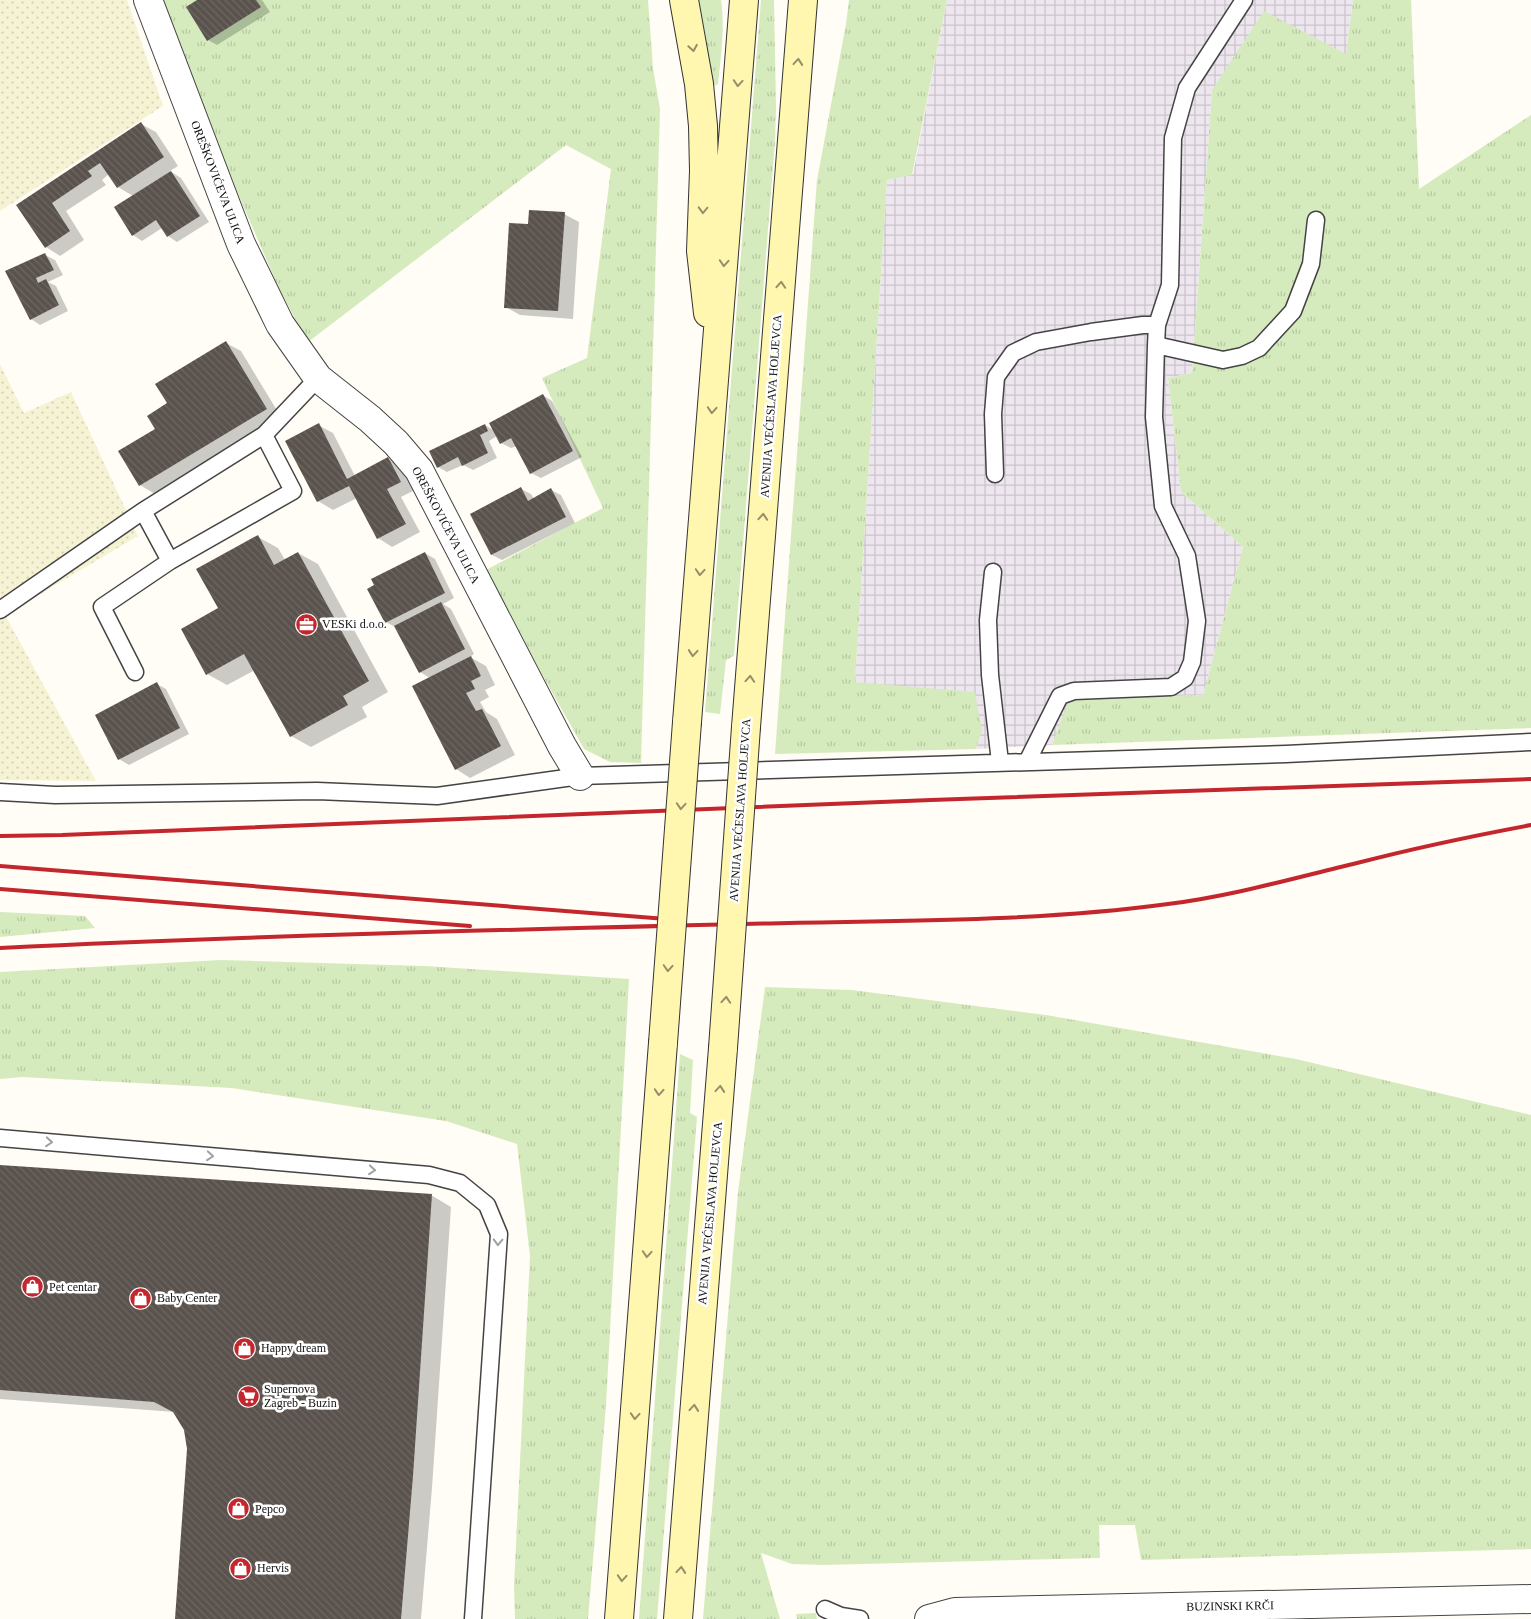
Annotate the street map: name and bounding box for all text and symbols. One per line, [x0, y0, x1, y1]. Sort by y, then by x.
one-way arrow [687, 43, 697, 52]
one-way arrow [792, 58, 803, 66]
one-way arrow [732, 80, 743, 88]
street label: OREŠKOVIĆEVA ULICA [188, 118, 248, 246]
one-way arrow [697, 206, 708, 214]
one-way arrow [718, 259, 729, 267]
one-way arrow [775, 280, 786, 288]
street label: AVENIJA VEĆESLAVA HOLJEVCA [758, 314, 784, 498]
one-way arrow [707, 406, 718, 414]
street label: OREŠKOVIĆEVA ULICA [409, 464, 483, 586]
one-way arrow [757, 512, 768, 520]
one-way arrow [694, 568, 705, 576]
office icon: VESKi d.o.o. [294, 612, 318, 636]
place label: VESKi d.o.o. [322, 617, 387, 631]
one-way arrow [688, 649, 699, 657]
one-way arrow [745, 674, 756, 682]
street label: AVENIJA VEĆESLAVA HOLJEVCA [727, 718, 753, 902]
one-way arrow [676, 802, 687, 810]
one-way arrow [663, 964, 674, 972]
one-way arrow [721, 996, 732, 1004]
one-way arrow [714, 1085, 725, 1093]
one-way arrow [654, 1088, 665, 1096]
street label: AVENIJA VEĆESLAVA HOLJEVCA [695, 1121, 725, 1305]
one-way arrow [45, 1136, 53, 1147]
one-way arrow [207, 1150, 215, 1161]
one-way arrow [369, 1164, 377, 1175]
one-way arrow [493, 1238, 503, 1246]
one-way arrow [641, 1250, 652, 1258]
shop icon: Pet centar [21, 1275, 45, 1299]
place label: Pet centar [49, 1280, 97, 1294]
shop icon: Baby Center [129, 1286, 153, 1310]
place label: Baby Center [157, 1291, 217, 1305]
shop icon: Happy dream [233, 1336, 257, 1360]
place label: Happy dream [261, 1341, 327, 1355]
place label: Supernova Zagreb - Buzin [264, 1382, 337, 1410]
supermarket icon: Supernova Zagreb - Buzin [236, 1384, 260, 1408]
one-way arrow [689, 1404, 700, 1412]
one-way arrow [629, 1412, 640, 1420]
shop icon: Pepco [227, 1497, 251, 1521]
place label: Pepco [255, 1502, 284, 1516]
shop icon: Hervis [229, 1556, 253, 1580]
place label: Hervis [257, 1561, 289, 1575]
one-way arrow [676, 1566, 687, 1574]
one-way arrow [617, 1574, 628, 1582]
street label: BUZINSKI KRČI [1186, 1598, 1274, 1614]

